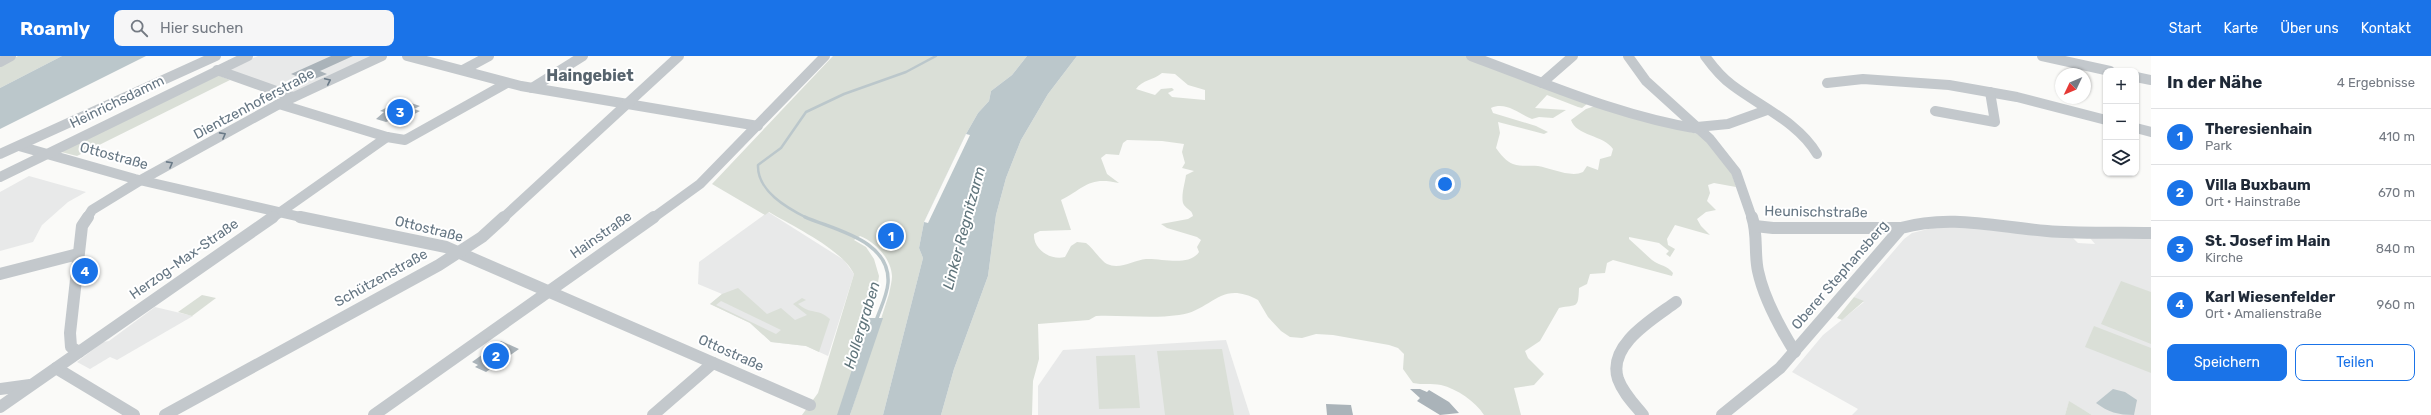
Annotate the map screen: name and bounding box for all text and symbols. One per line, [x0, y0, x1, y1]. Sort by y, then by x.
search box [114, 10, 394, 46]
text: Roamly [20, 17, 90, 40]
icon: search [128, 17, 150, 39]
text: Hier suchen [160, 19, 243, 37]
text: Start [2169, 20, 2202, 37]
text: Karte [2224, 20, 2258, 37]
text: Über uns [2280, 20, 2339, 37]
text: Kontakt [2361, 20, 2411, 37]
street label: Dientzenhoferstraße [191, 65, 318, 143]
district label: Haingebiet [546, 66, 634, 85]
north arrow [2055, 68, 2091, 104]
map controls [2103, 68, 2139, 176]
button: + [2103, 68, 2139, 104]
street label: Heinrichsdamm [67, 72, 167, 132]
text: In der Nähe [2167, 72, 2262, 92]
text: 4 Ergebnisse [2337, 75, 2415, 90]
one-way arrow [323, 78, 331, 86]
pin: 3 [387, 97, 413, 127]
button: − [2103, 104, 2139, 140]
text: Theresienhain [2205, 120, 2312, 138]
text: 1 [2177, 129, 2183, 144]
text: 410 m [2379, 129, 2415, 144]
one-way arrow [218, 133, 226, 140]
text: Park [2205, 138, 2232, 153]
street label: Ottostraße [78, 139, 150, 173]
button: layers [2103, 140, 2139, 176]
one-way arrow [166, 161, 174, 169]
water label: Linker Regnitzarm [939, 164, 989, 292]
your location [1435, 174, 1455, 194]
text: Villa Buxbaum [2205, 176, 2311, 194]
text: 2 [2176, 185, 2184, 200]
text: 670 m [2378, 185, 2415, 200]
text: Ort · Hainstraße [2205, 194, 2301, 209]
street label: Heunischstraße [1764, 203, 1868, 221]
street label: Hainstraße [567, 208, 635, 262]
street label: Ottostraße [393, 212, 465, 246]
street label: Herzog-Max-Straße [126, 215, 242, 303]
street label: Oberer Stephansberg [1788, 217, 1892, 333]
pin: 1 [878, 221, 904, 251]
text: St. Josef im Hain [2205, 232, 2331, 250]
text: 3 [2176, 241, 2184, 256]
text: 840 m [2376, 241, 2415, 256]
street label: Schützenstraße [331, 245, 431, 311]
text: Kirche [2205, 250, 2243, 265]
pin: 4 [72, 256, 98, 286]
water label: Hollergraben [840, 279, 884, 371]
text: Karl Wiesenfelder [2205, 288, 2335, 306]
text: 4 [2176, 297, 2184, 312]
text: 960 m [2377, 297, 2415, 312]
text: Ort · Amalienstraße [2205, 306, 2322, 321]
street label: Ottostraße [696, 331, 767, 375]
pin: 2 [483, 341, 509, 371]
button: Speichern [2167, 344, 2287, 381]
button: Teilen [2295, 344, 2415, 381]

